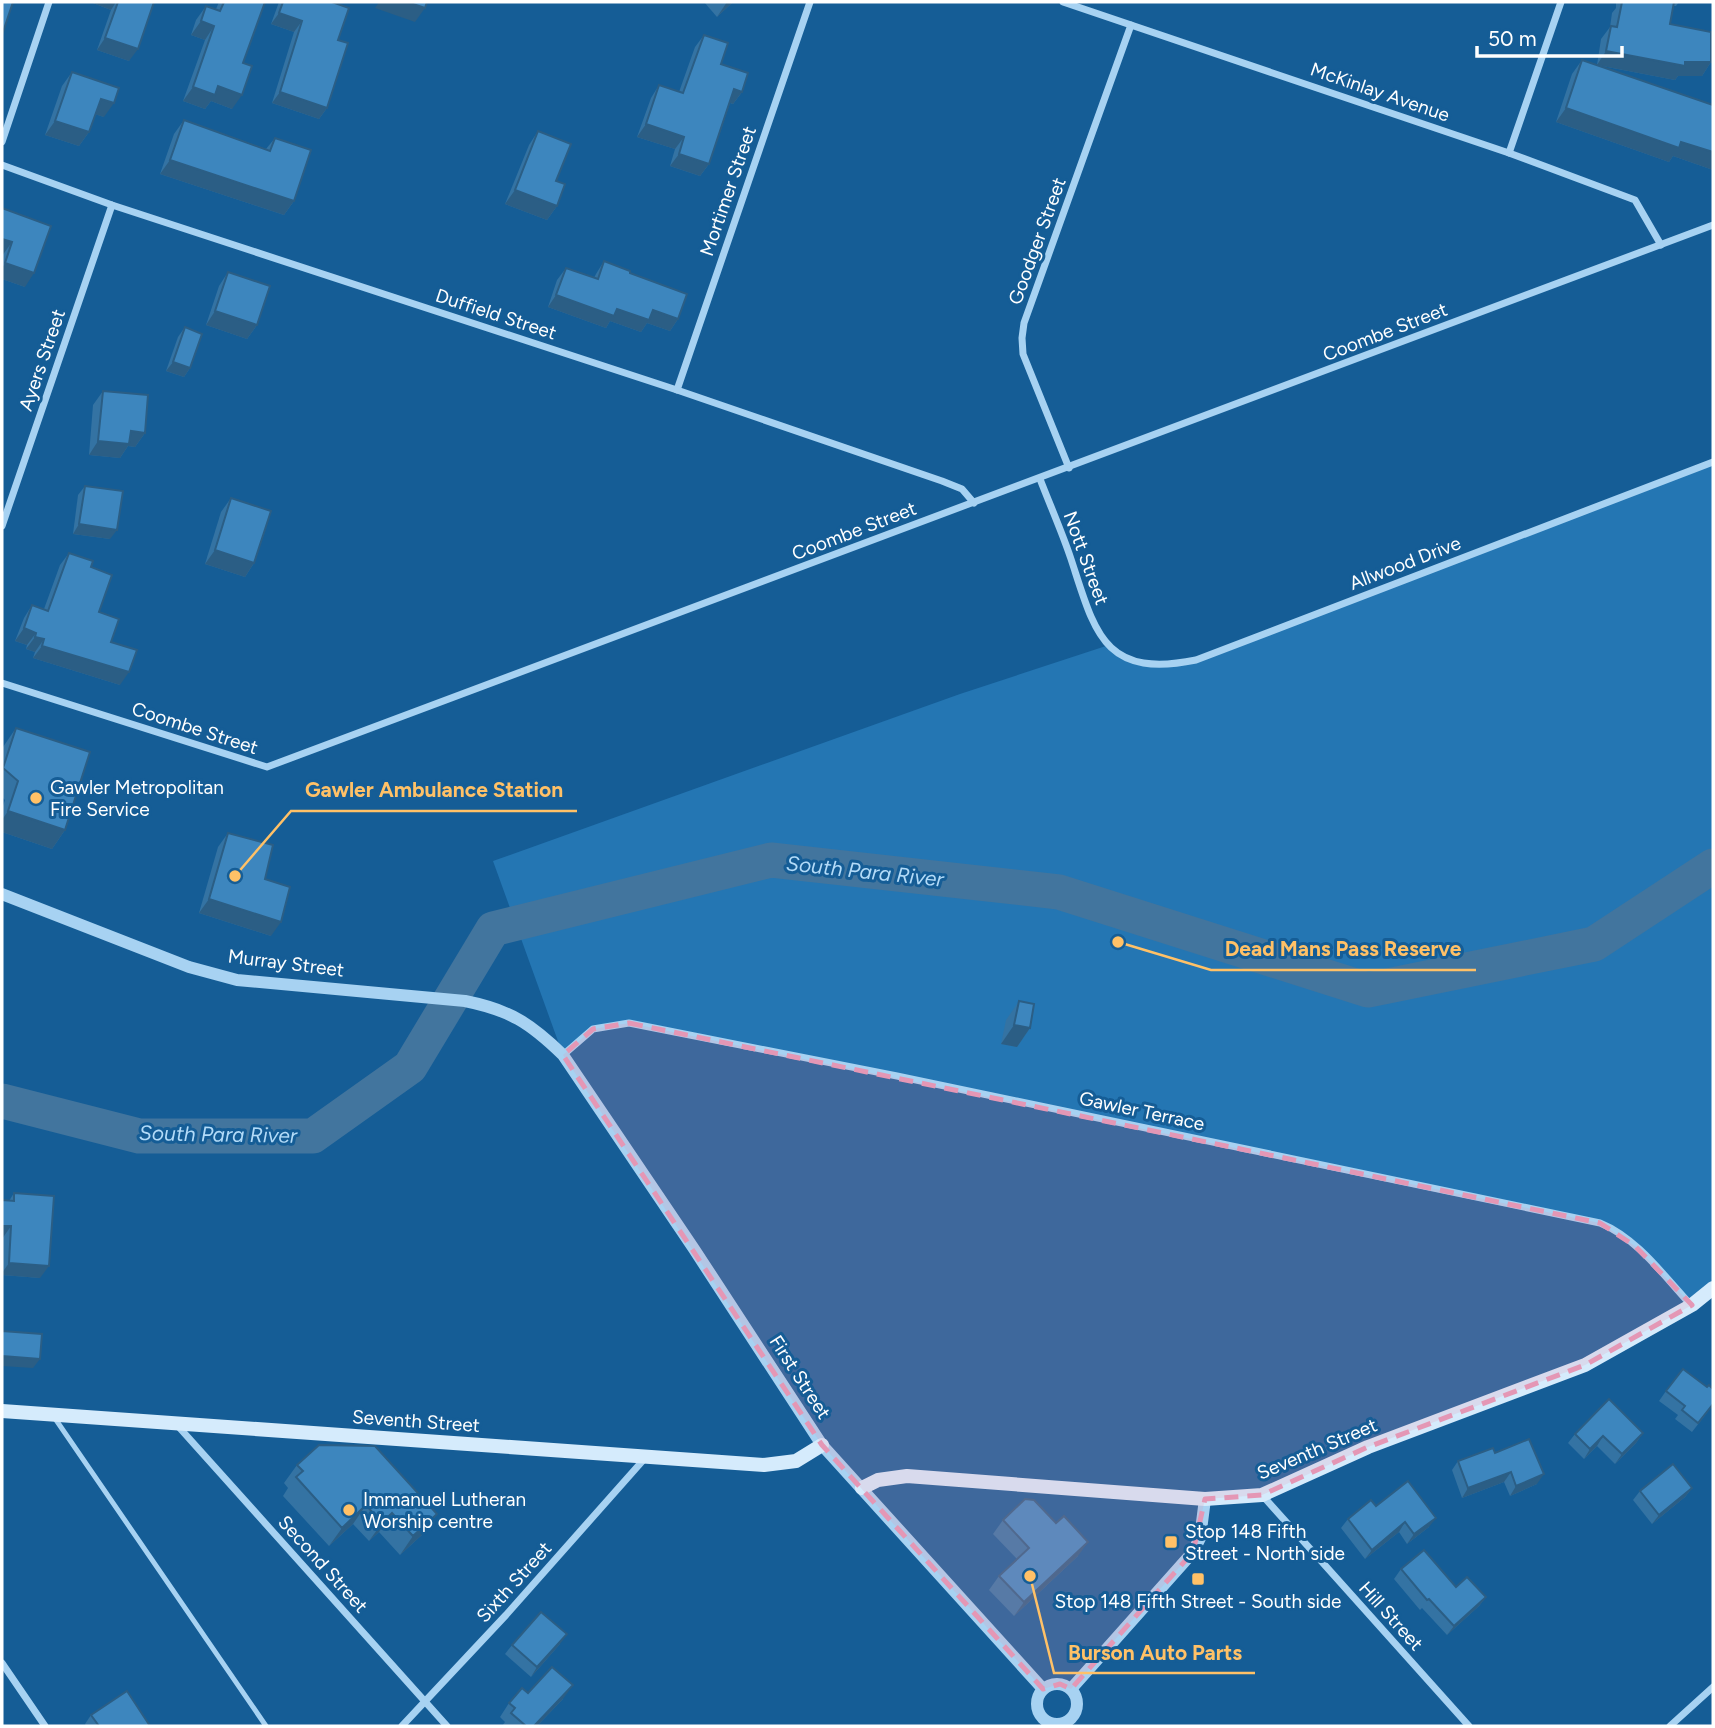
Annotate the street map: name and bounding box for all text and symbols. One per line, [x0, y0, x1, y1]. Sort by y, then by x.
scale bar [1477, 14, 1622, 58]
text: 50 m [1488, 26, 1537, 51]
street label: McKinlay Avenue [1307, 57, 1453, 127]
street label: Mortimer Street [695, 123, 761, 259]
street label: Goodger Street [1003, 174, 1071, 308]
street label: Duffield Street [433, 284, 559, 344]
street label: Coombe Street [1320, 298, 1450, 366]
street label: Ayers Street [14, 306, 70, 414]
street label: Coombe Street [789, 497, 919, 565]
street label: Nott Street [1058, 508, 1114, 608]
street label: Allwood Drive [1346, 531, 1464, 595]
street label: Coombe Street [129, 697, 261, 759]
callout: Gawler Ambulance Station [291, 769, 577, 811]
place label: Gawler Metropolitan Fire Service [50, 776, 224, 821]
text: Gawler Ambulance Station [305, 777, 563, 802]
marker: Gawler Metropolitan Fire Service [28, 790, 44, 806]
water label: South Para River [785, 850, 946, 892]
callout: Dead Mans Pass Reserve [1211, 928, 1476, 970]
text: Dead Mans Pass Reserve [1225, 936, 1462, 961]
street label: Murray Street [227, 944, 345, 982]
street label: Gawler Terrace [1077, 1087, 1207, 1135]
water label: South Para River [139, 1120, 298, 1148]
street label: First Street [764, 1331, 836, 1423]
street label: Seventh Street [351, 1405, 481, 1437]
street label: Seventh Street [1254, 1413, 1380, 1485]
place label: Immanuel Lutheran Worship centre [363, 1488, 526, 1533]
marker: Immanuel Lutheran Worship centre [341, 1502, 357, 1518]
street label: Second Street [273, 1511, 373, 1617]
place label: Stop 148 Fifth Street - North side [1185, 1520, 1345, 1565]
marker: Stop 148 Fifth Street - North side [1163, 1534, 1179, 1550]
street label: Sixth Street [472, 1537, 556, 1627]
marker: Stop 148 Fifth Street - South side [1190, 1571, 1206, 1587]
street label: Hill Street [1354, 1577, 1428, 1655]
place label: Stop 148 Fifth Street - South side [1054, 1590, 1342, 1613]
callout: Burson Auto Parts [1054, 1631, 1255, 1673]
text: Burson Auto Parts [1068, 1640, 1242, 1665]

